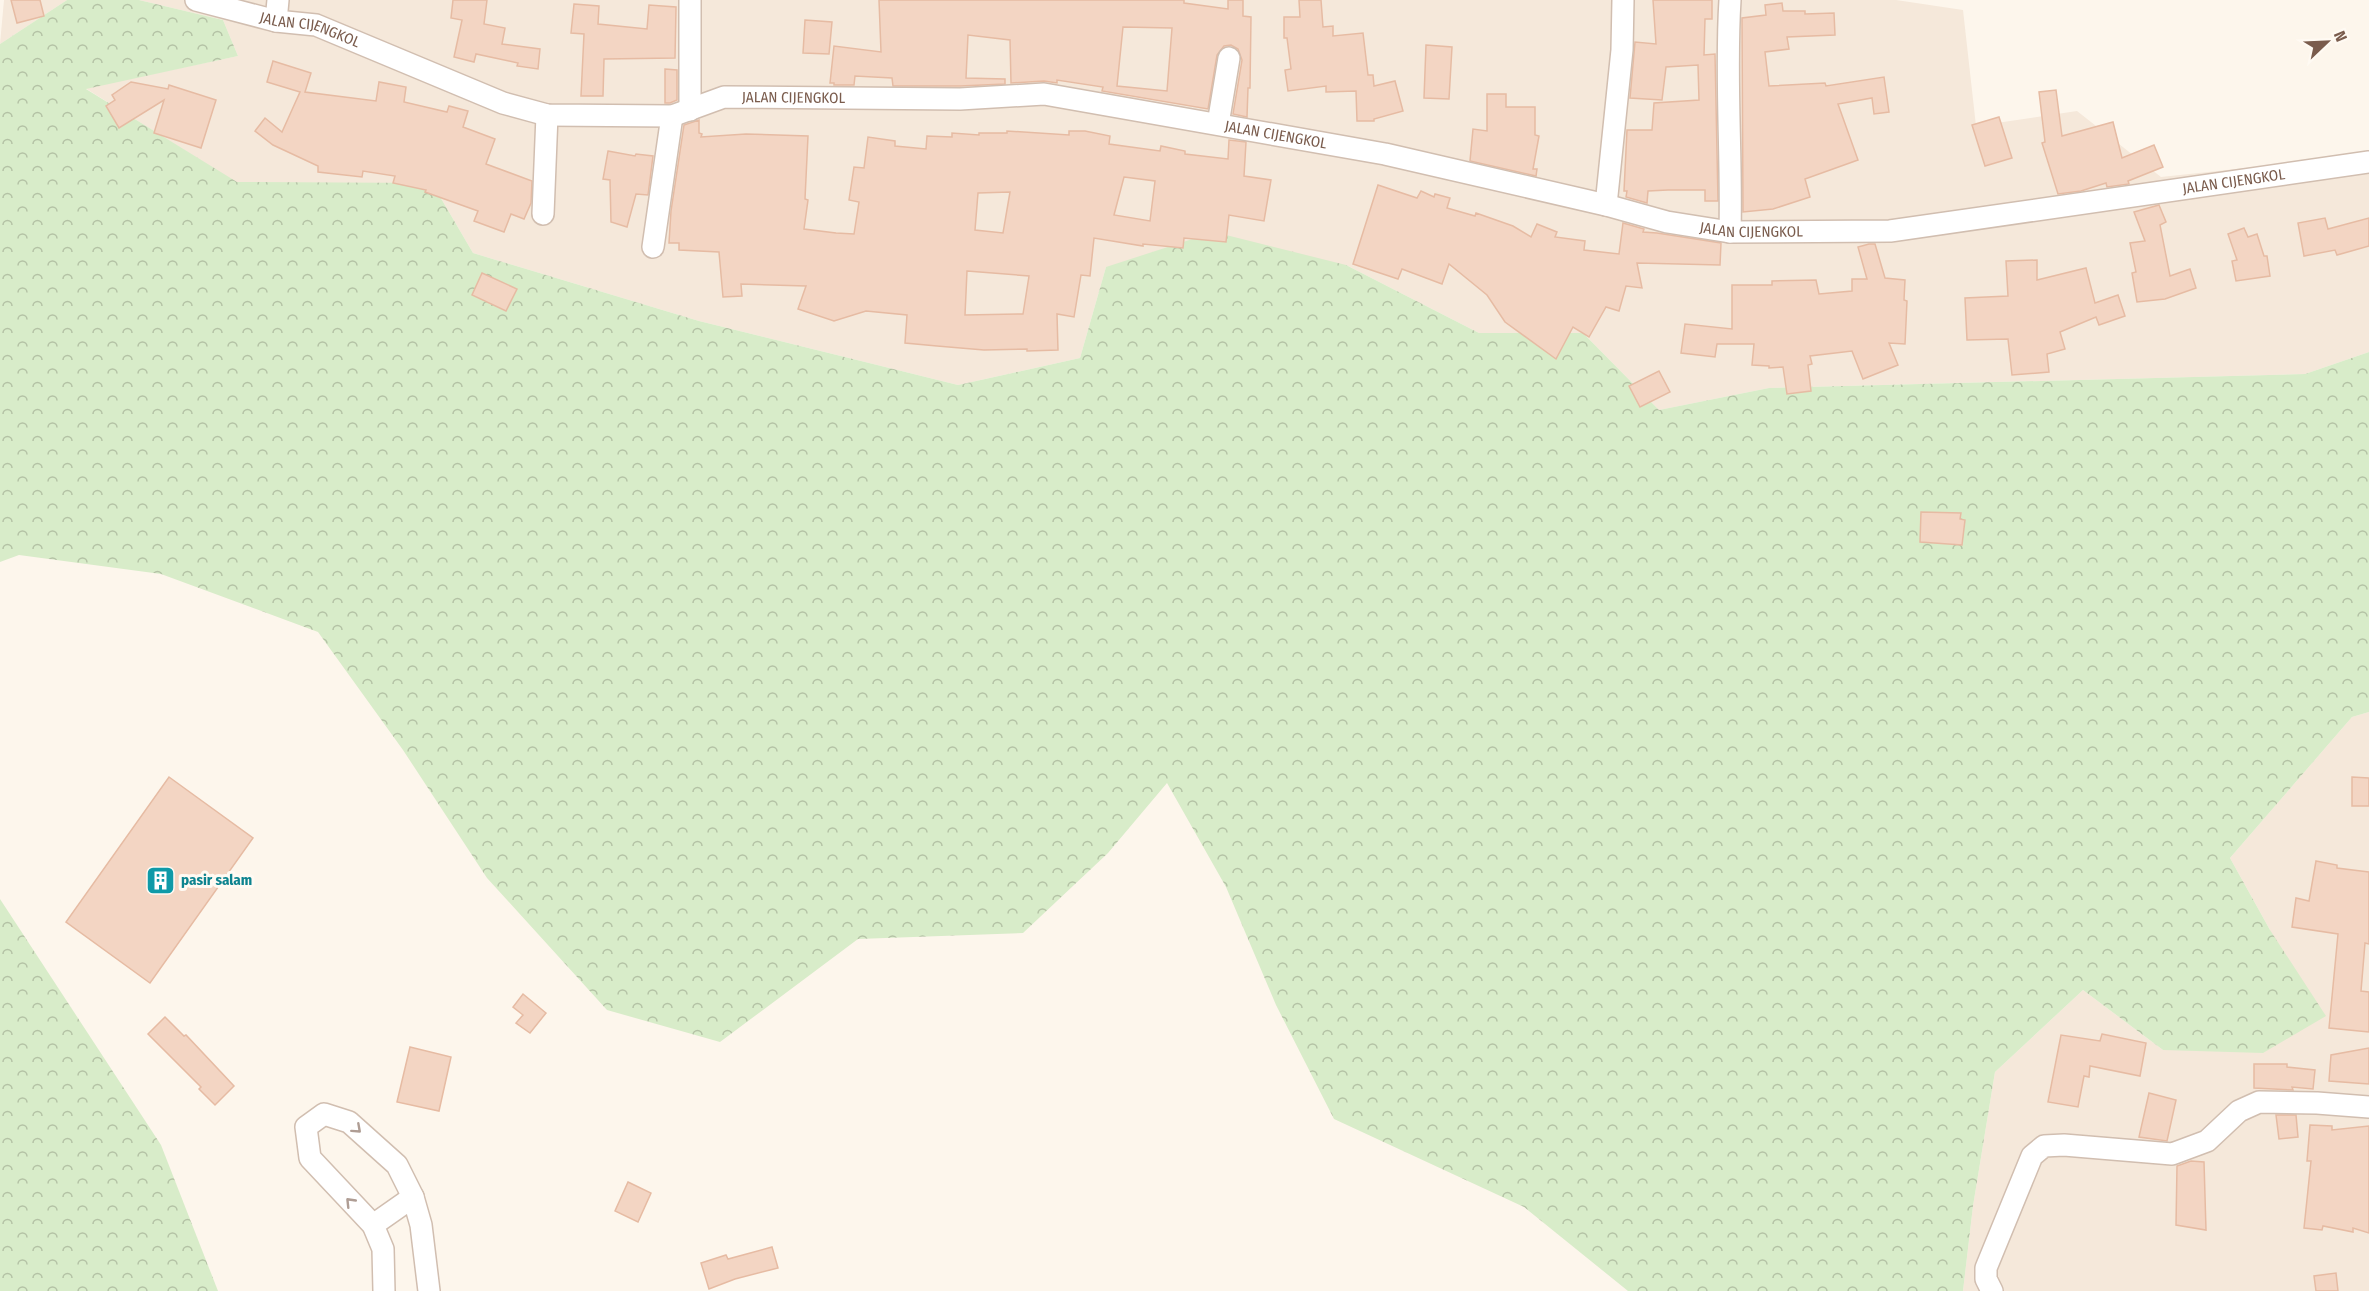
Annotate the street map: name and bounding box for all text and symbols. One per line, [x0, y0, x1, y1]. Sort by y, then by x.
street label: JALAN CIJENGKOL [258, 8, 363, 51]
north arrow [2297, 12, 2357, 72]
text: N [2330, 28, 2351, 44]
street label: JALAN CIJENGKOL [742, 88, 846, 107]
street label: JALAN CIJENGKOL [1223, 117, 1329, 153]
street label: JALAN CIJENGKOL [2181, 165, 2286, 198]
street label: JALAN CIJENGKOL [1698, 218, 1803, 241]
building icon: pasir salam [144, 864, 176, 896]
place label: pasir salam [181, 871, 252, 889]
one-way arrow [350, 1122, 361, 1133]
one-way arrow [347, 1198, 358, 1209]

